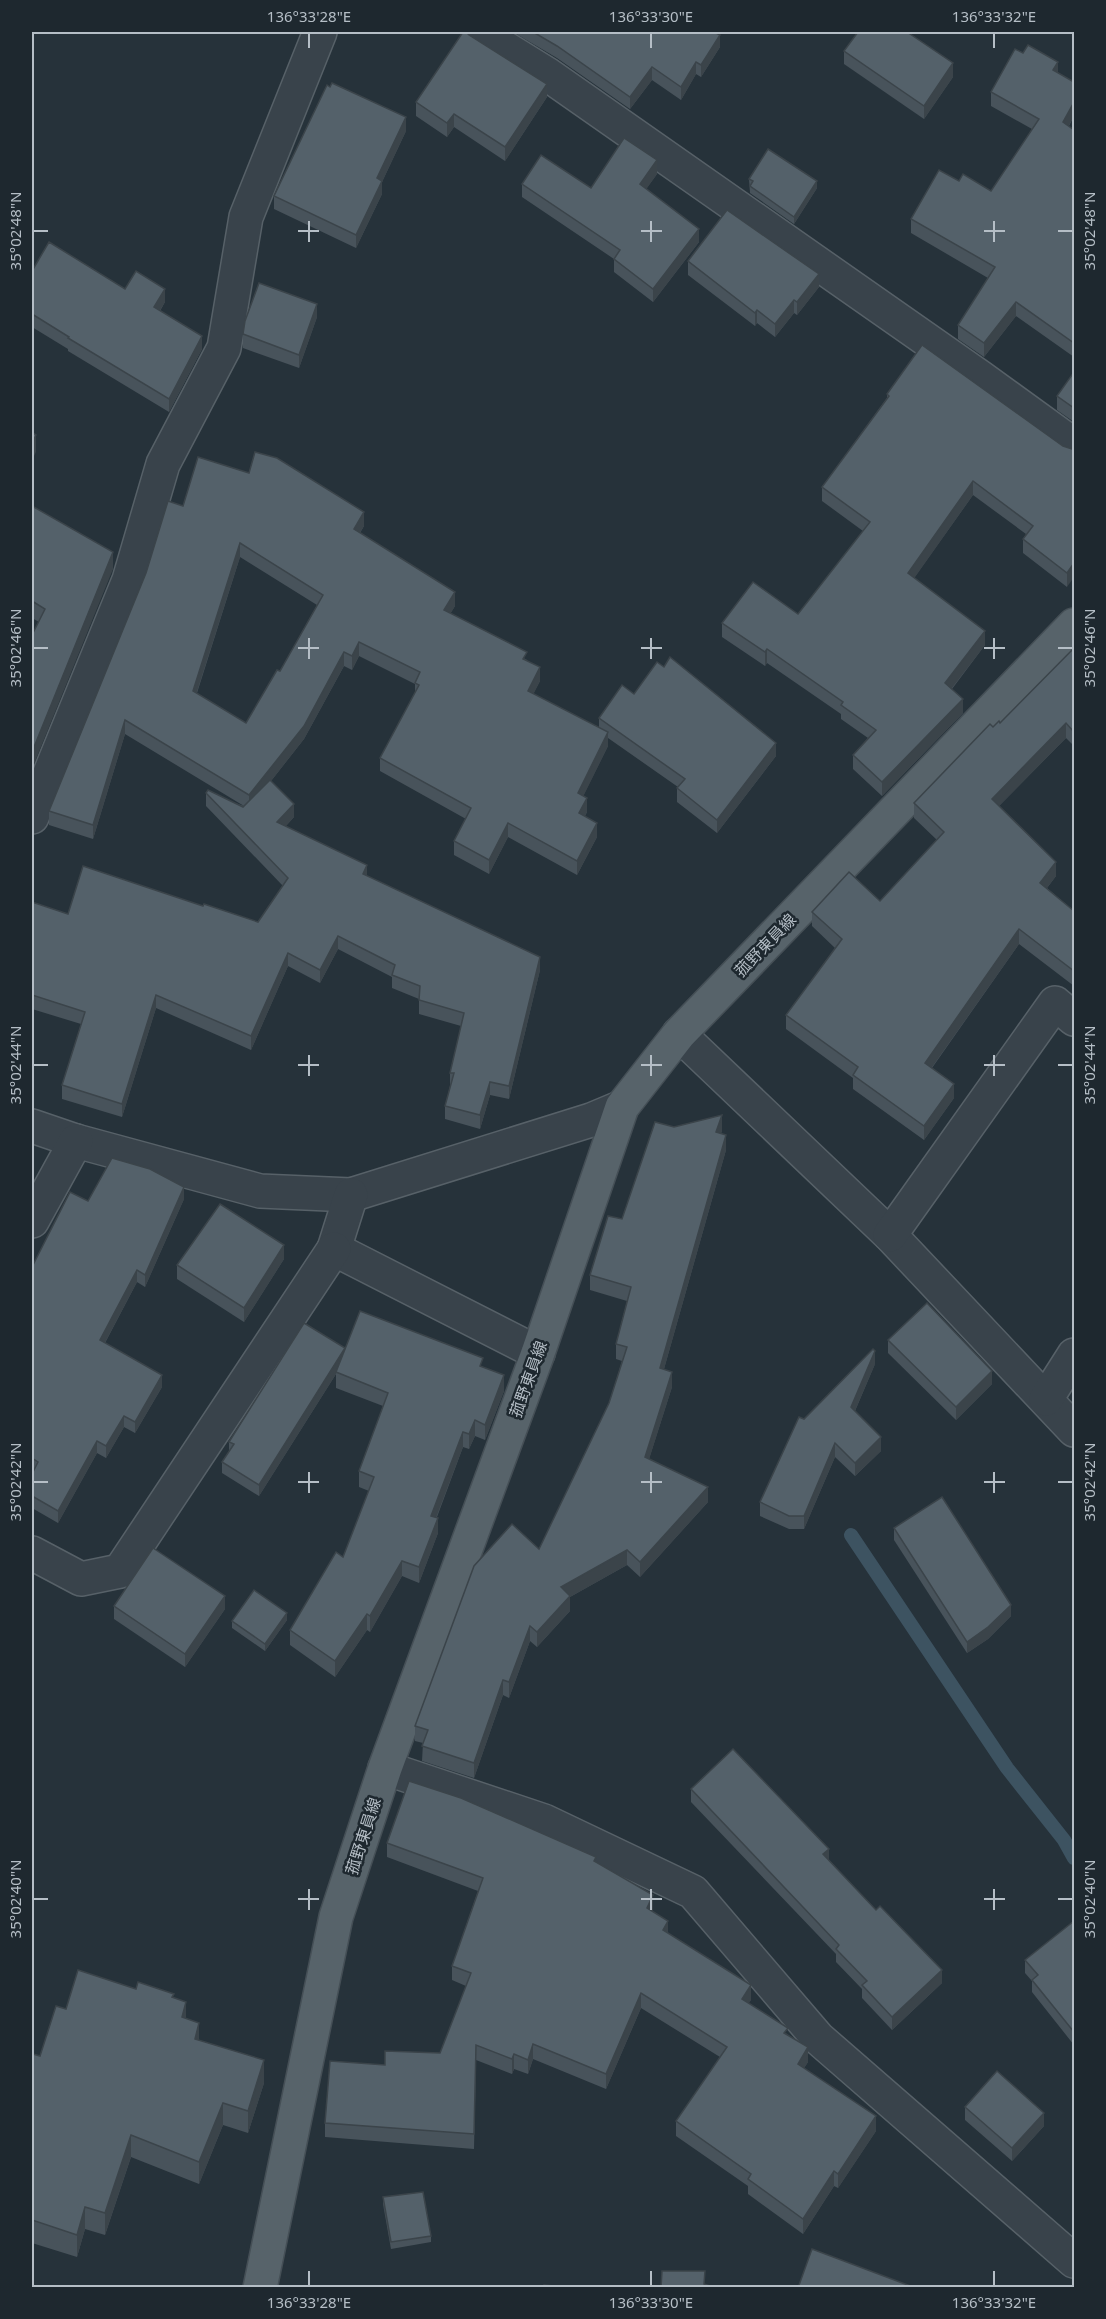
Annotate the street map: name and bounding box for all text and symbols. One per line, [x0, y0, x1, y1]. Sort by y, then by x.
text: 136°33'28"E [267, 6, 351, 26]
text: 136°33'30"E [609, 6, 693, 26]
text: 136°33'32"E [952, 6, 1036, 26]
text: 35°02'48"N [5, 192, 25, 270]
text: 35°02'48"N [1079, 192, 1099, 270]
text: 35°02'46"N [5, 609, 25, 687]
text: 35°02'46"N [1079, 609, 1099, 687]
street label: 菰野東員線 [729, 909, 801, 981]
text: 35°02'44"N [5, 1026, 25, 1104]
text: 35°02'44"N [1079, 1026, 1099, 1104]
street label: 菰野東員線 [504, 1338, 552, 1420]
text: 35°02'42"N [5, 1443, 25, 1521]
text: 35°02'42"N [1079, 1443, 1099, 1521]
street label: 菰野東員線 [340, 1795, 386, 1877]
text: 35°02'40"N [5, 1860, 25, 1938]
text: 35°02'40"N [1079, 1860, 1099, 1938]
text: 136°33'28"E [267, 2292, 351, 2312]
text: 136°33'30"E [609, 2292, 693, 2312]
text: 136°33'32"E [952, 2292, 1036, 2312]

